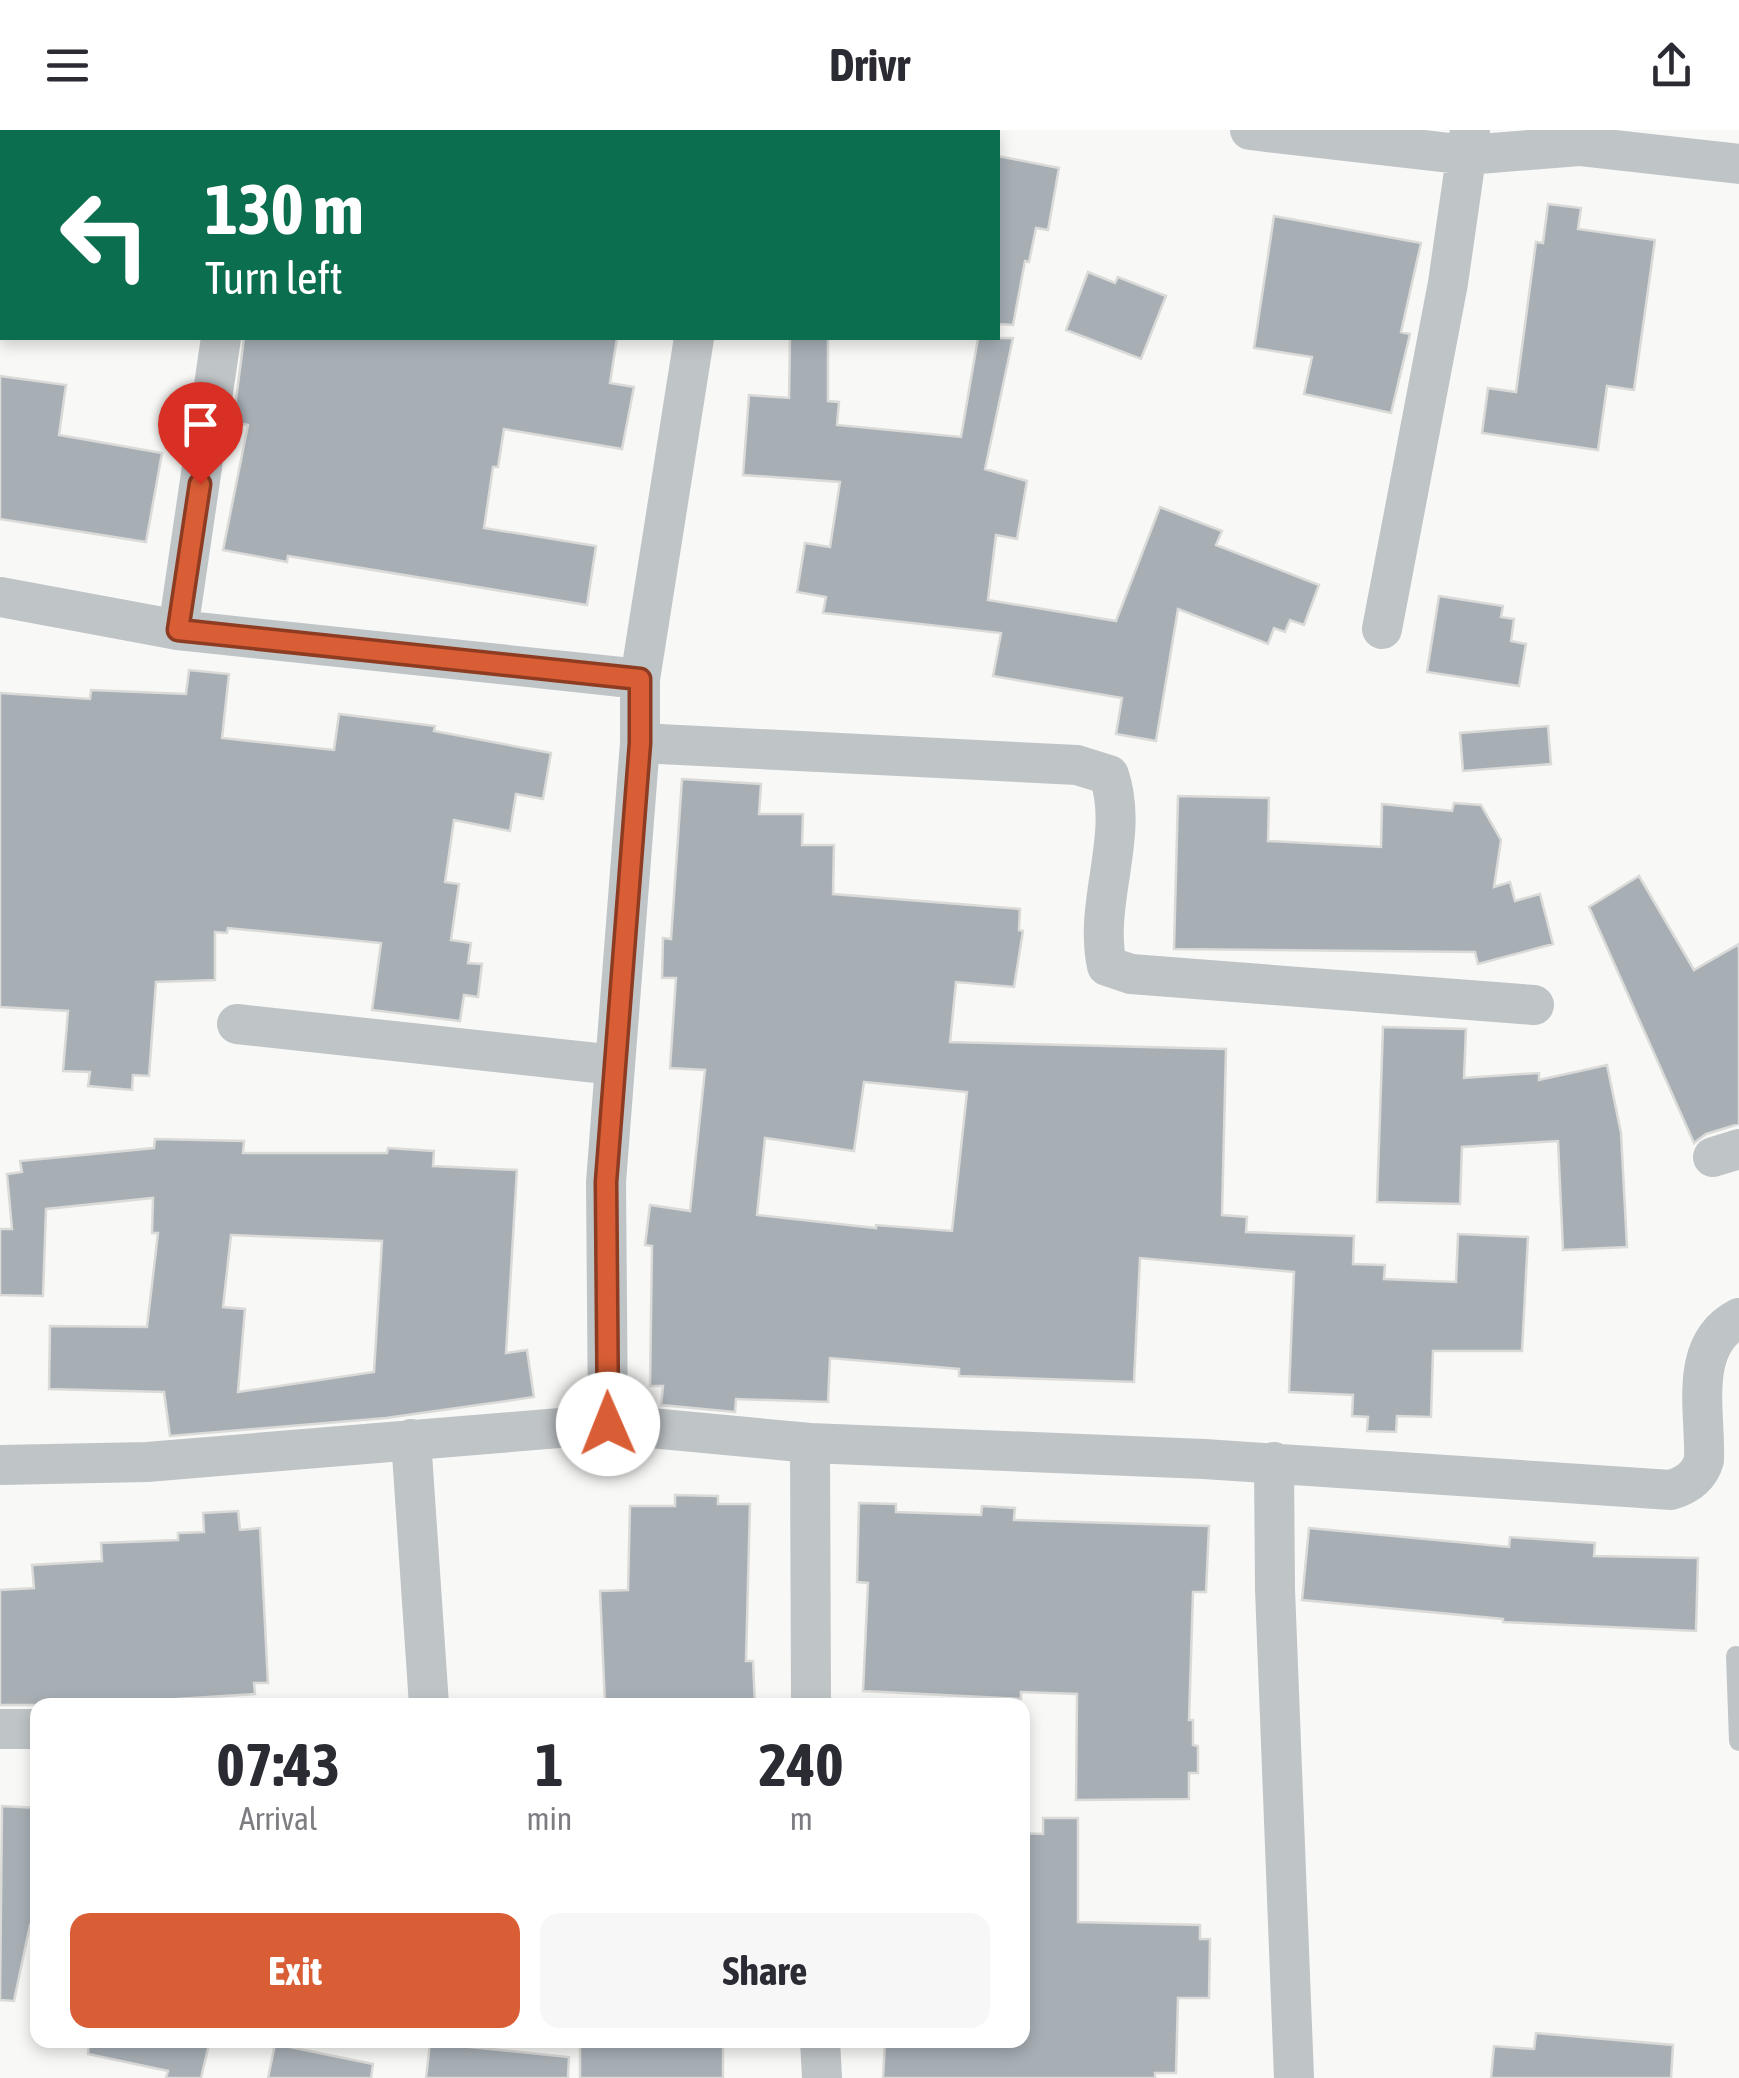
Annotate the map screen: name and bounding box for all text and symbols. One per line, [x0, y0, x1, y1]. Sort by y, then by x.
icon: menu [40, 38, 95, 93]
icon: share [1644, 38, 1699, 93]
text: Drivr [829, 39, 910, 91]
text: 130 m [205, 169, 364, 249]
icon: left [40, 170, 170, 300]
text: Turn left [205, 252, 343, 304]
pin [158, 382, 243, 485]
icon: arrive [173, 397, 228, 452]
position arrow [556, 1372, 660, 1476]
text: 07:43 [216, 1730, 340, 1799]
text: 1 [535, 1730, 564, 1799]
text: 240 [759, 1730, 843, 1799]
text: Arrival [239, 1800, 317, 1837]
text: min [526, 1800, 572, 1837]
text: m [790, 1800, 813, 1837]
button: Exit [70, 1913, 520, 2028]
button: Share [540, 1913, 990, 2028]

